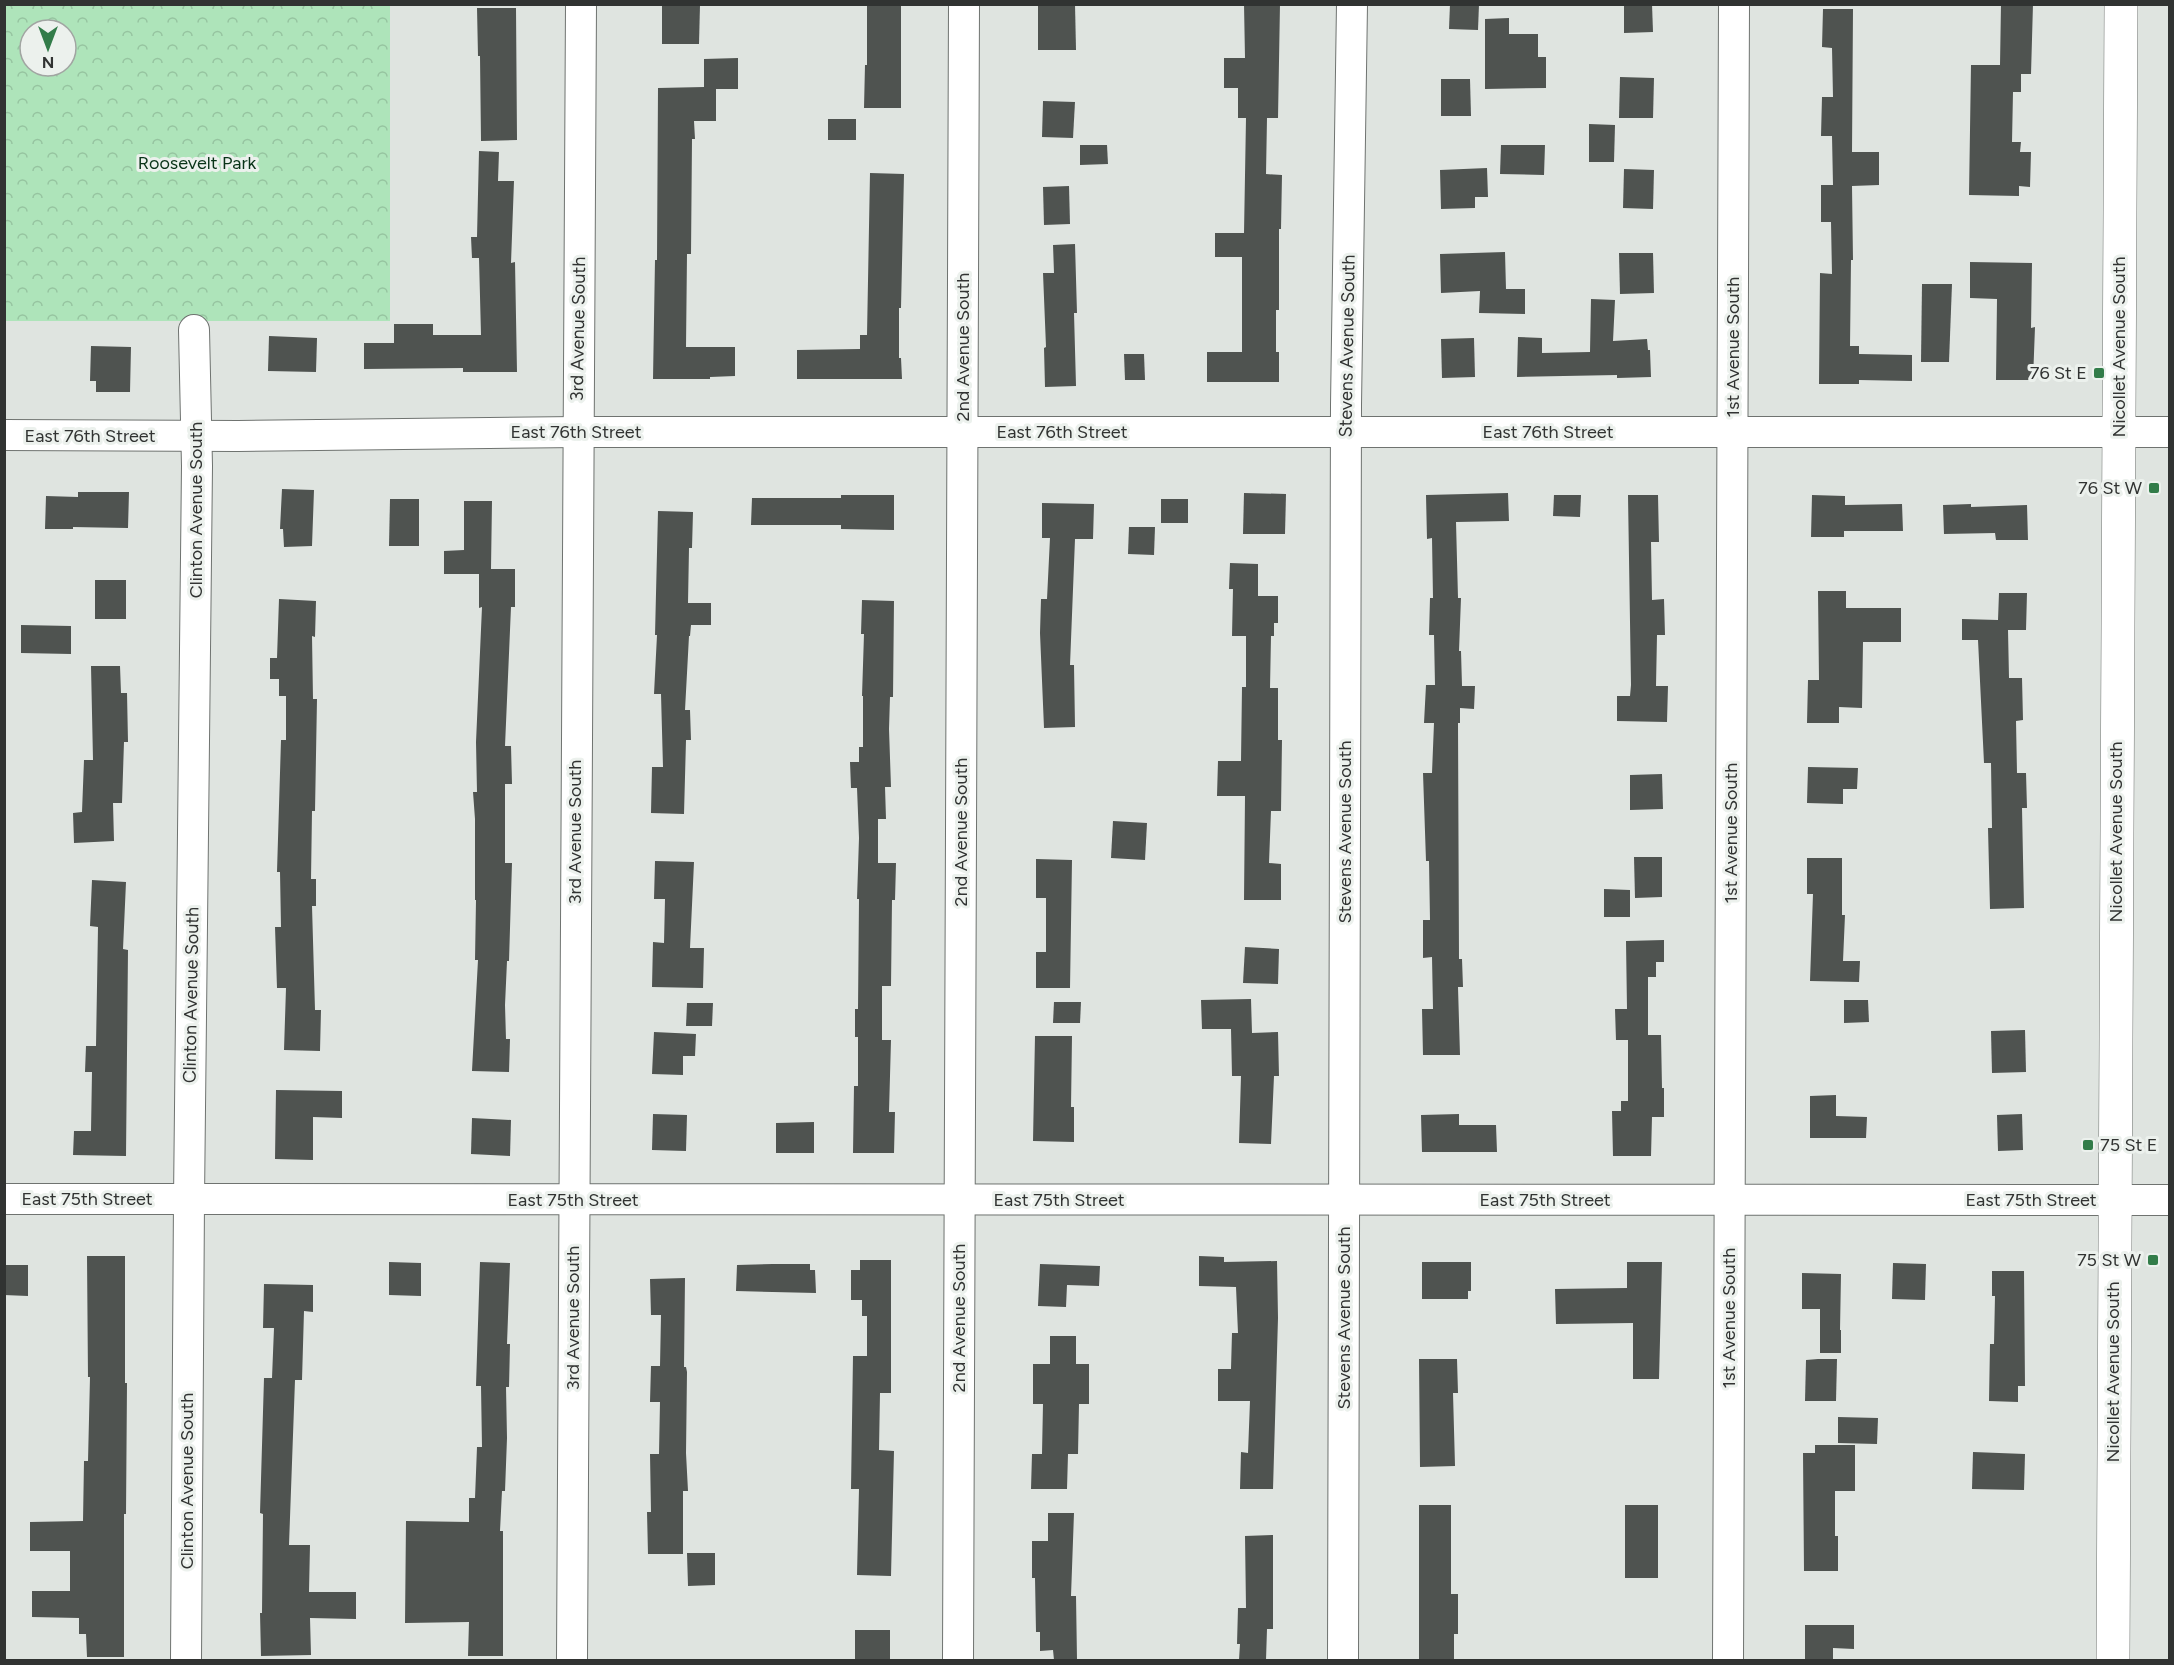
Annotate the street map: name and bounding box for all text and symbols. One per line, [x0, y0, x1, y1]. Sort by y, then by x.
north arrow [18, 18, 78, 78]
text: N [42, 53, 54, 72]
park label: Roosevelt Park [138, 152, 257, 174]
street label: Stevens Avenue South [1334, 254, 1360, 438]
street label: 3rd Avenue South [566, 257, 590, 401]
street label: Nicollet Avenue South [2108, 257, 2130, 437]
street label: 2nd Avenue South [952, 273, 974, 421]
street label: 1st Avenue South [1722, 277, 1744, 417]
place label: 76 St E [2030, 362, 2087, 384]
marker: 76 St E [2092, 366, 2106, 380]
street label: East 76th Street [510, 421, 642, 443]
street label: East 76th Street [996, 421, 1128, 443]
street label: East 76th Street [1482, 421, 1614, 443]
street label: Clinton Avenue South [185, 422, 207, 598]
street label: East 76th Street [24, 425, 156, 447]
place label: 76 St W [2078, 477, 2143, 499]
marker: 76 St W [2147, 481, 2161, 495]
street label: Stevens Avenue South [1334, 741, 1356, 923]
street label: Nicollet Avenue South [2105, 742, 2127, 922]
street label: 2nd Avenue South [950, 758, 972, 906]
street label: 3rd Avenue South [564, 760, 586, 904]
street label: 1st Avenue South [1720, 763, 1742, 903]
street label: Clinton Avenue South [178, 907, 204, 1083]
place label: 75 St E [2100, 1134, 2157, 1156]
marker: 75 St E [2081, 1138, 2095, 1152]
street label: East 75th Street [21, 1188, 153, 1210]
street label: East 75th Street [507, 1189, 639, 1211]
street label: East 75th Street [993, 1189, 1125, 1211]
street label: East 75th Street [1479, 1189, 1611, 1211]
street label: East 75th Street [1965, 1189, 2097, 1211]
street label: Stevens Avenue South [1333, 1227, 1355, 1409]
street label: 2nd Avenue South [948, 1244, 970, 1392]
street label: 3rd Avenue South [562, 1246, 584, 1390]
street label: 1st Avenue South [1718, 1248, 1740, 1388]
place label: 75 St W [2077, 1249, 2142, 1271]
marker: 75 St W [2146, 1253, 2160, 1267]
street label: Nicollet Avenue South [2102, 1282, 2124, 1462]
street label: Clinton Avenue South [176, 1393, 198, 1569]

